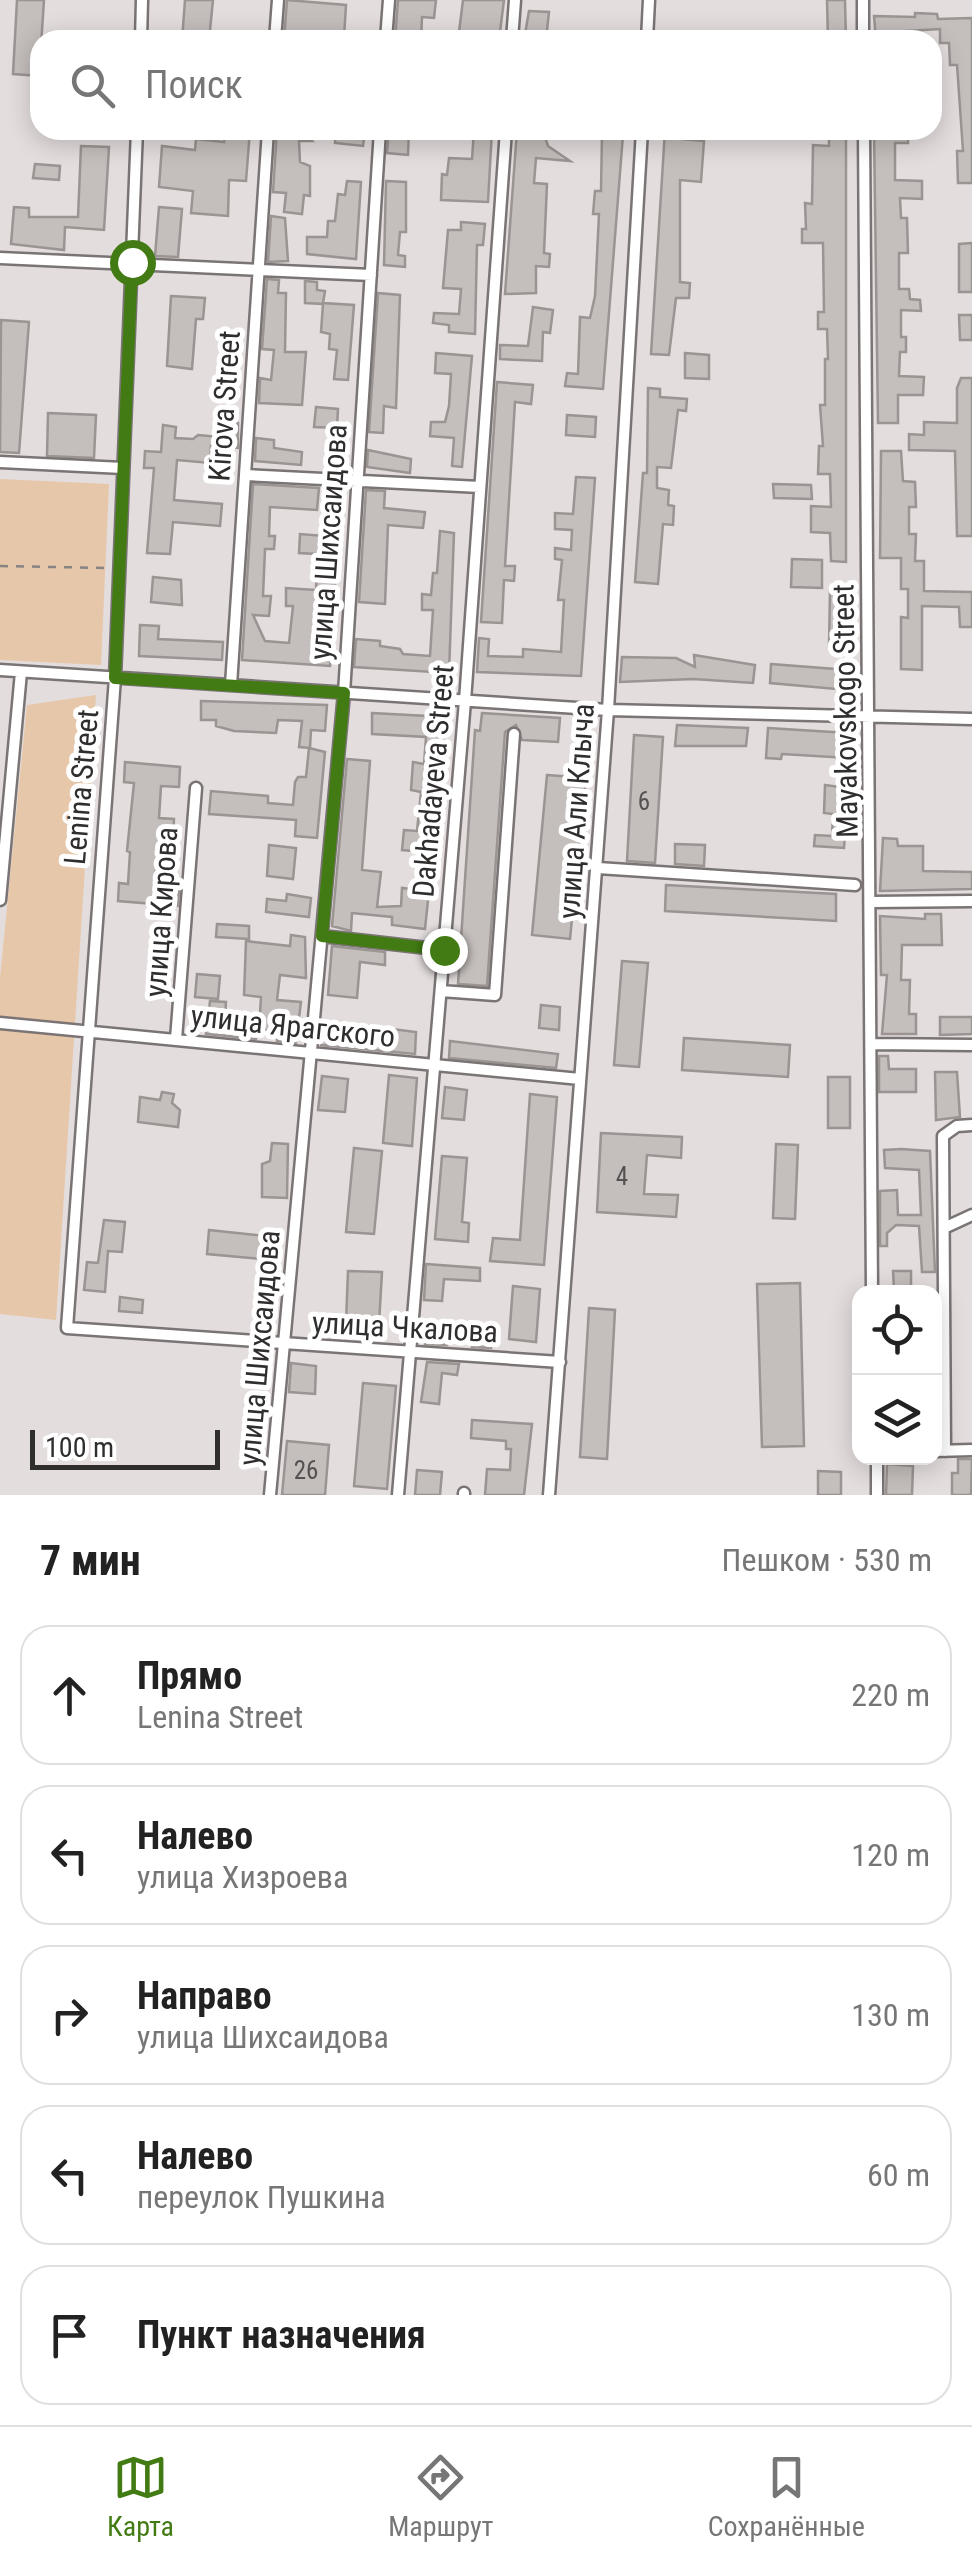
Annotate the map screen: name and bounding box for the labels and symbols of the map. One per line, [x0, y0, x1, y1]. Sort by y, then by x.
route start [110, 240, 156, 286]
street label: Kirova Street [201, 329, 247, 483]
street label: улица Шихсаидова [302, 423, 354, 661]
street label: Mayakovskogo Street [825, 584, 865, 838]
street label: Dakhadayeva Street [405, 663, 461, 899]
street label: улица Али Клыча [551, 702, 601, 920]
street label: Lenina Street [57, 708, 105, 866]
house number: 6 [638, 787, 650, 816]
street label: улица Кирова [138, 826, 184, 998]
route end [422, 928, 468, 974]
street label: улица Ярагского [189, 998, 397, 1054]
house number: 4 [616, 1162, 628, 1191]
street label: улица Шихсаидова [231, 1229, 287, 1467]
street label: улица Чкалова [311, 1305, 499, 1349]
scale bar [30, 1425, 220, 1470]
house number: 26 [294, 1456, 318, 1485]

